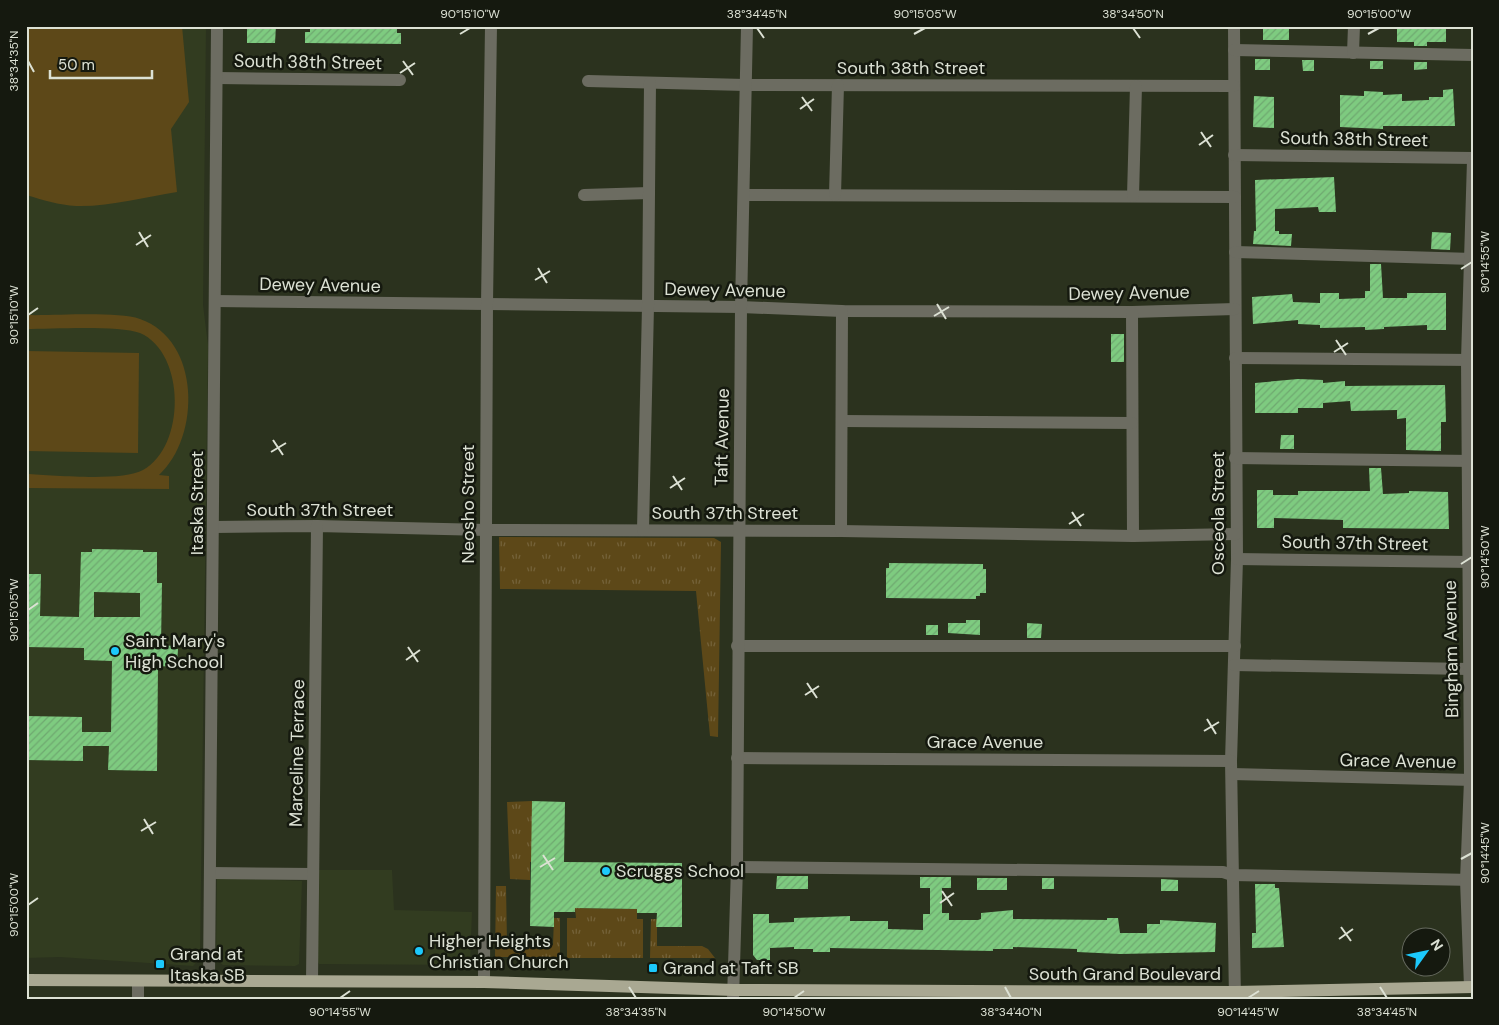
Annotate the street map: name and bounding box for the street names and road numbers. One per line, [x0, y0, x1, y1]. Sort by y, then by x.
street label: South 38th Street [234, 49, 382, 75]
street label: South 38th Street [837, 56, 985, 80]
street label: South 38th Street [1280, 126, 1428, 152]
street label: Dewey Avenue [259, 272, 381, 298]
street label: Dewey Avenue [664, 277, 786, 303]
street label: Dewey Avenue [1068, 280, 1190, 306]
street label: Taft Avenue [709, 388, 735, 486]
street label: Neosho Street [456, 444, 480, 564]
street label: Itaska Street [185, 451, 209, 555]
street label: Osceola Street [1206, 451, 1230, 575]
street label: South 37th Street [247, 498, 393, 522]
street label: South 37th Street [652, 501, 798, 525]
street label: South 37th Street [1281, 530, 1429, 556]
street label: Bingham Avenue [1438, 580, 1464, 718]
street label: Marceline Terrace [284, 679, 310, 827]
street label: Grace Avenue [927, 730, 1043, 754]
street label: Grace Avenue [1340, 748, 1456, 774]
street label: South Grand Boulevard [1029, 962, 1221, 986]

